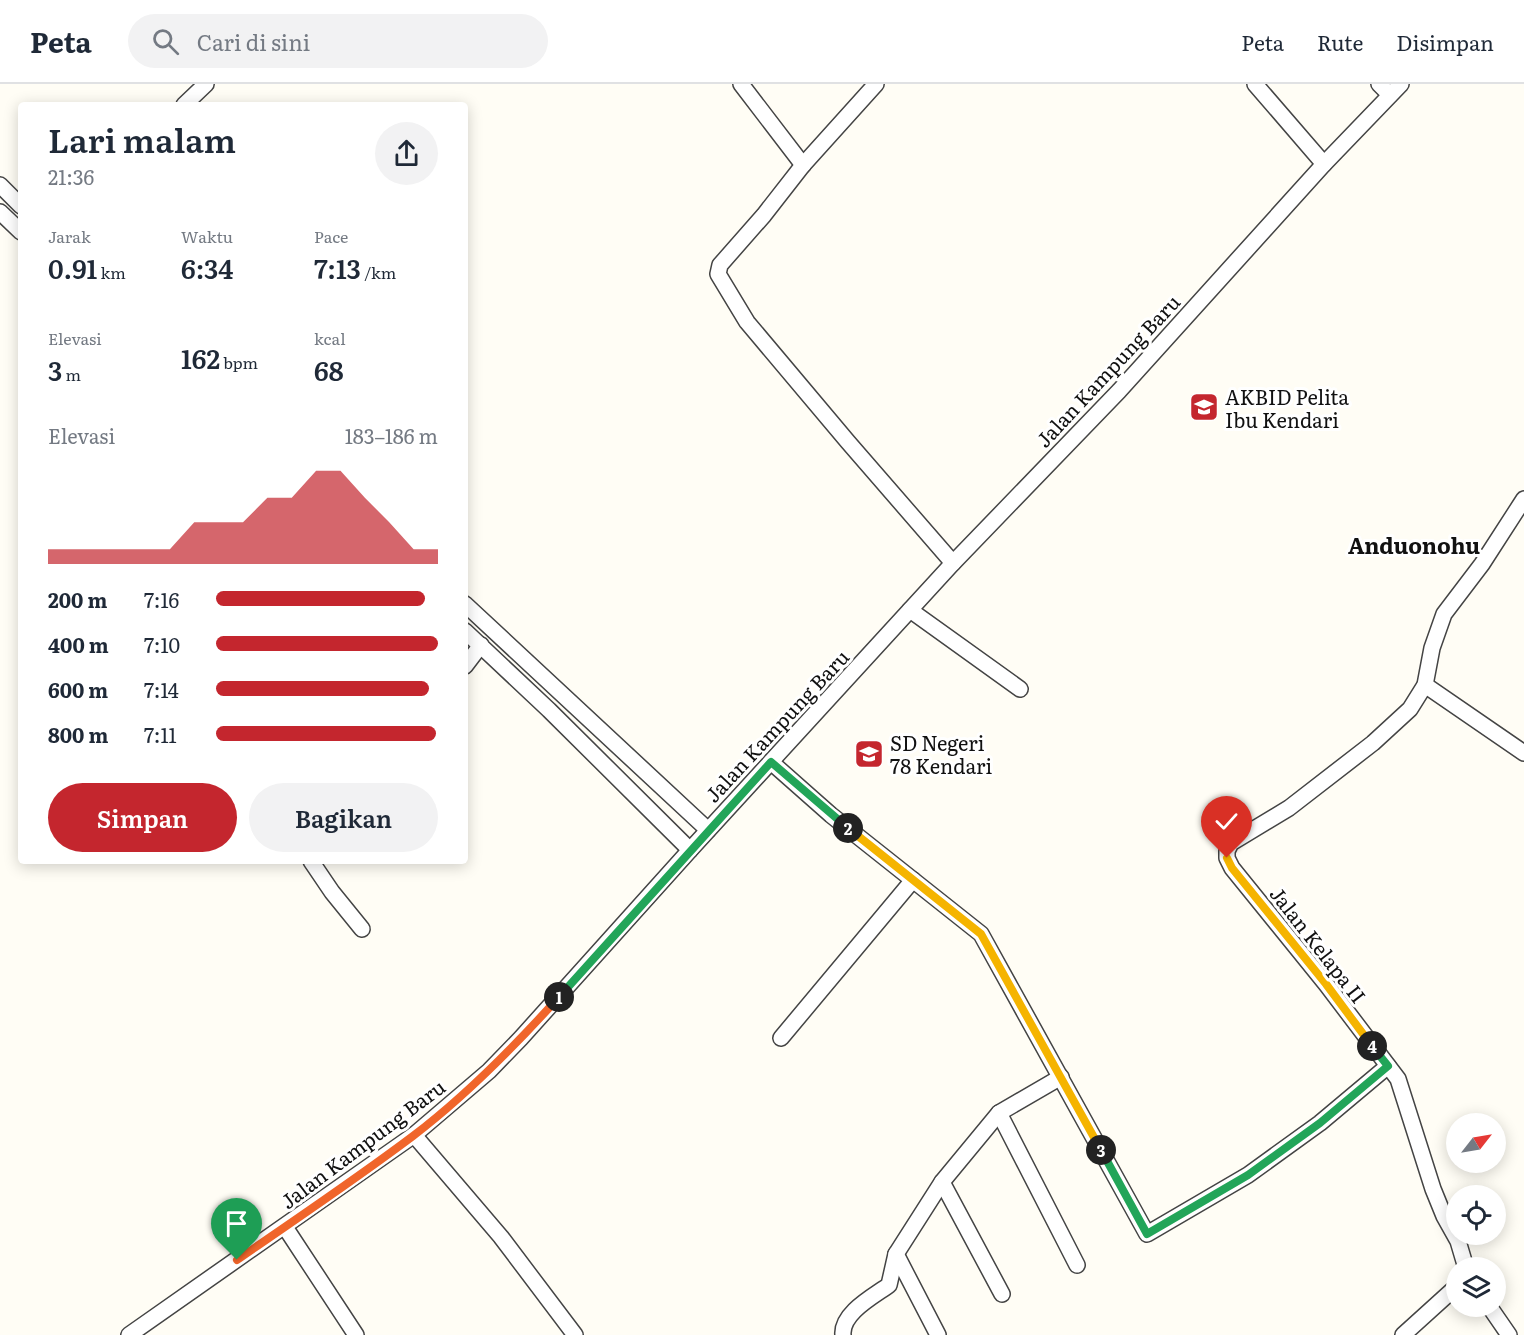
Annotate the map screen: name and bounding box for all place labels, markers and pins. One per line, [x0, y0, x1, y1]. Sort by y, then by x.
place label: AKBID Pelita Ibu Kendari [1225, 381, 1349, 434]
school or university icon: AKBID Pelita Ibu Kendari [1188, 391, 1220, 423]
place label: SD Negeri 78 Kendari [890, 727, 992, 780]
school or university icon: SD Negeri 78 Kendari [853, 738, 885, 770]
pin [1201, 796, 1252, 858]
pin: 2 [833, 813, 863, 843]
pin: 1 [544, 982, 574, 1012]
pin: 4 [1357, 1031, 1387, 1061]
pin: 3 [1086, 1135, 1116, 1165]
pin [211, 1198, 262, 1260]

